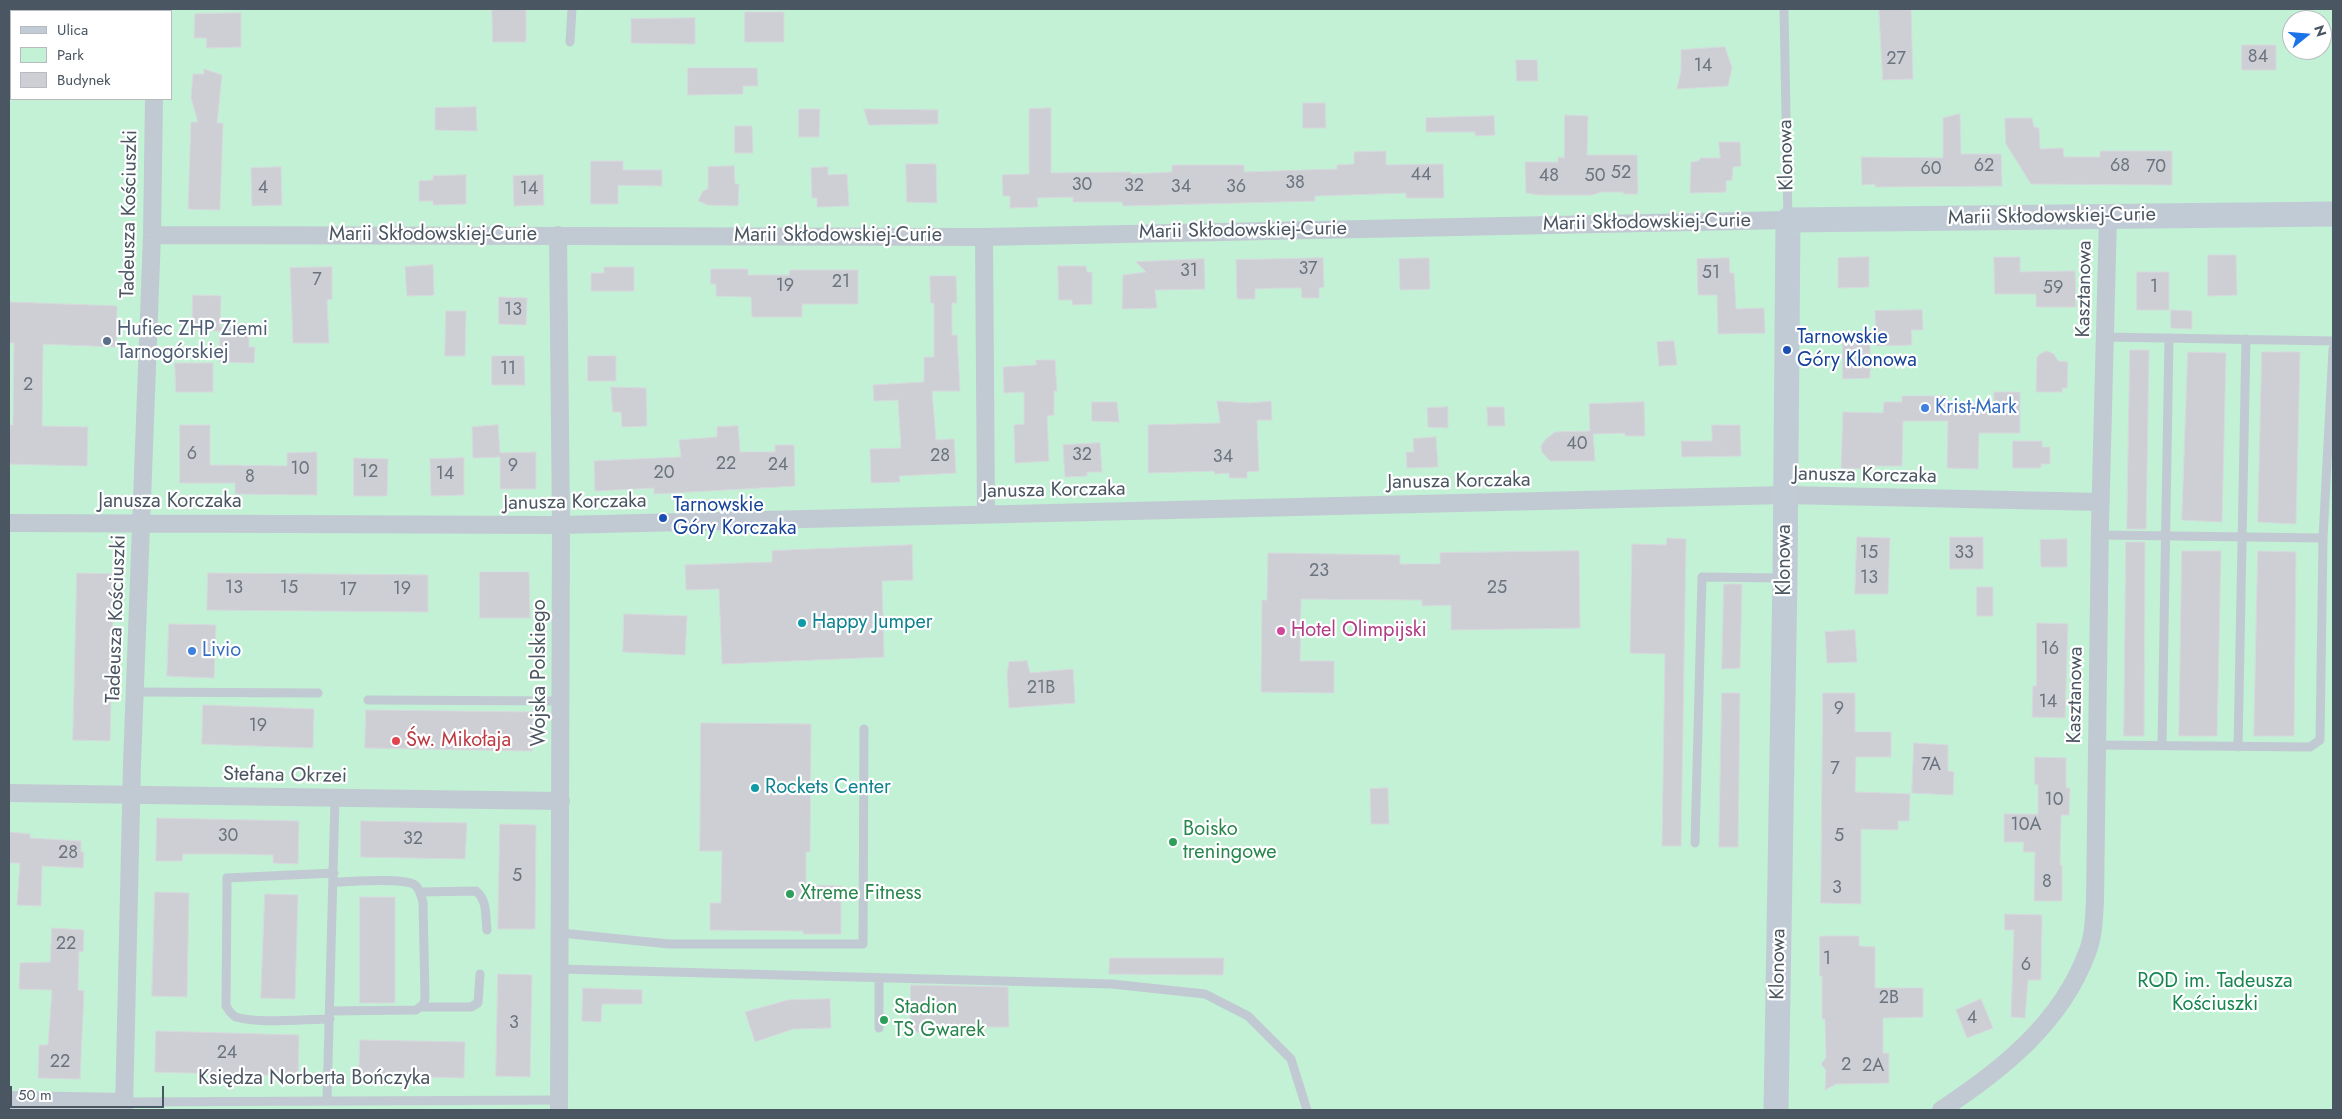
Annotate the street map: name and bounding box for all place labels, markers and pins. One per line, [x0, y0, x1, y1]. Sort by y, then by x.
place label: Hufiec ZHP Ziemi Tarnogórskiej [117, 318, 268, 365]
place label: Tarnowskie Góry Klonowa [1797, 326, 1917, 373]
marker: Hufiec ZHP Ziemi Tarnogórskiej [101, 335, 113, 347]
marker: Tarnowskie Góry Klonowa [1781, 344, 1793, 356]
place label: Krist-Mark [1935, 396, 2017, 420]
marker: Krist-Mark [1919, 402, 1931, 414]
place label: Tarnowskie Góry Korczaka [673, 494, 797, 541]
marker: Tarnowskie Góry Korczaka [657, 512, 669, 524]
place label: Happy Jumper [812, 611, 933, 635]
marker: Happy Jumper [796, 617, 808, 629]
place label: Hotel Olimpijski [1291, 619, 1427, 643]
marker: Hotel Olimpijski [1275, 625, 1287, 637]
place label: Livio [202, 639, 241, 663]
marker: Livio [186, 645, 198, 657]
place label: Św. Mikołaja [406, 729, 511, 753]
marker: Św. Mikołaja [390, 735, 402, 747]
place label: Rockets Center [765, 776, 891, 800]
marker: Rockets Center [749, 782, 761, 794]
place label: Boisko treningowe [1183, 818, 1276, 865]
marker: Boisko treningowe [1167, 836, 1179, 848]
place label: Xtreme Fitness [800, 882, 922, 906]
marker: Xtreme Fitness [784, 888, 796, 900]
place label: Stadion TS Gwarek [894, 996, 985, 1043]
marker: Stadion TS Gwarek [878, 1014, 890, 1026]

